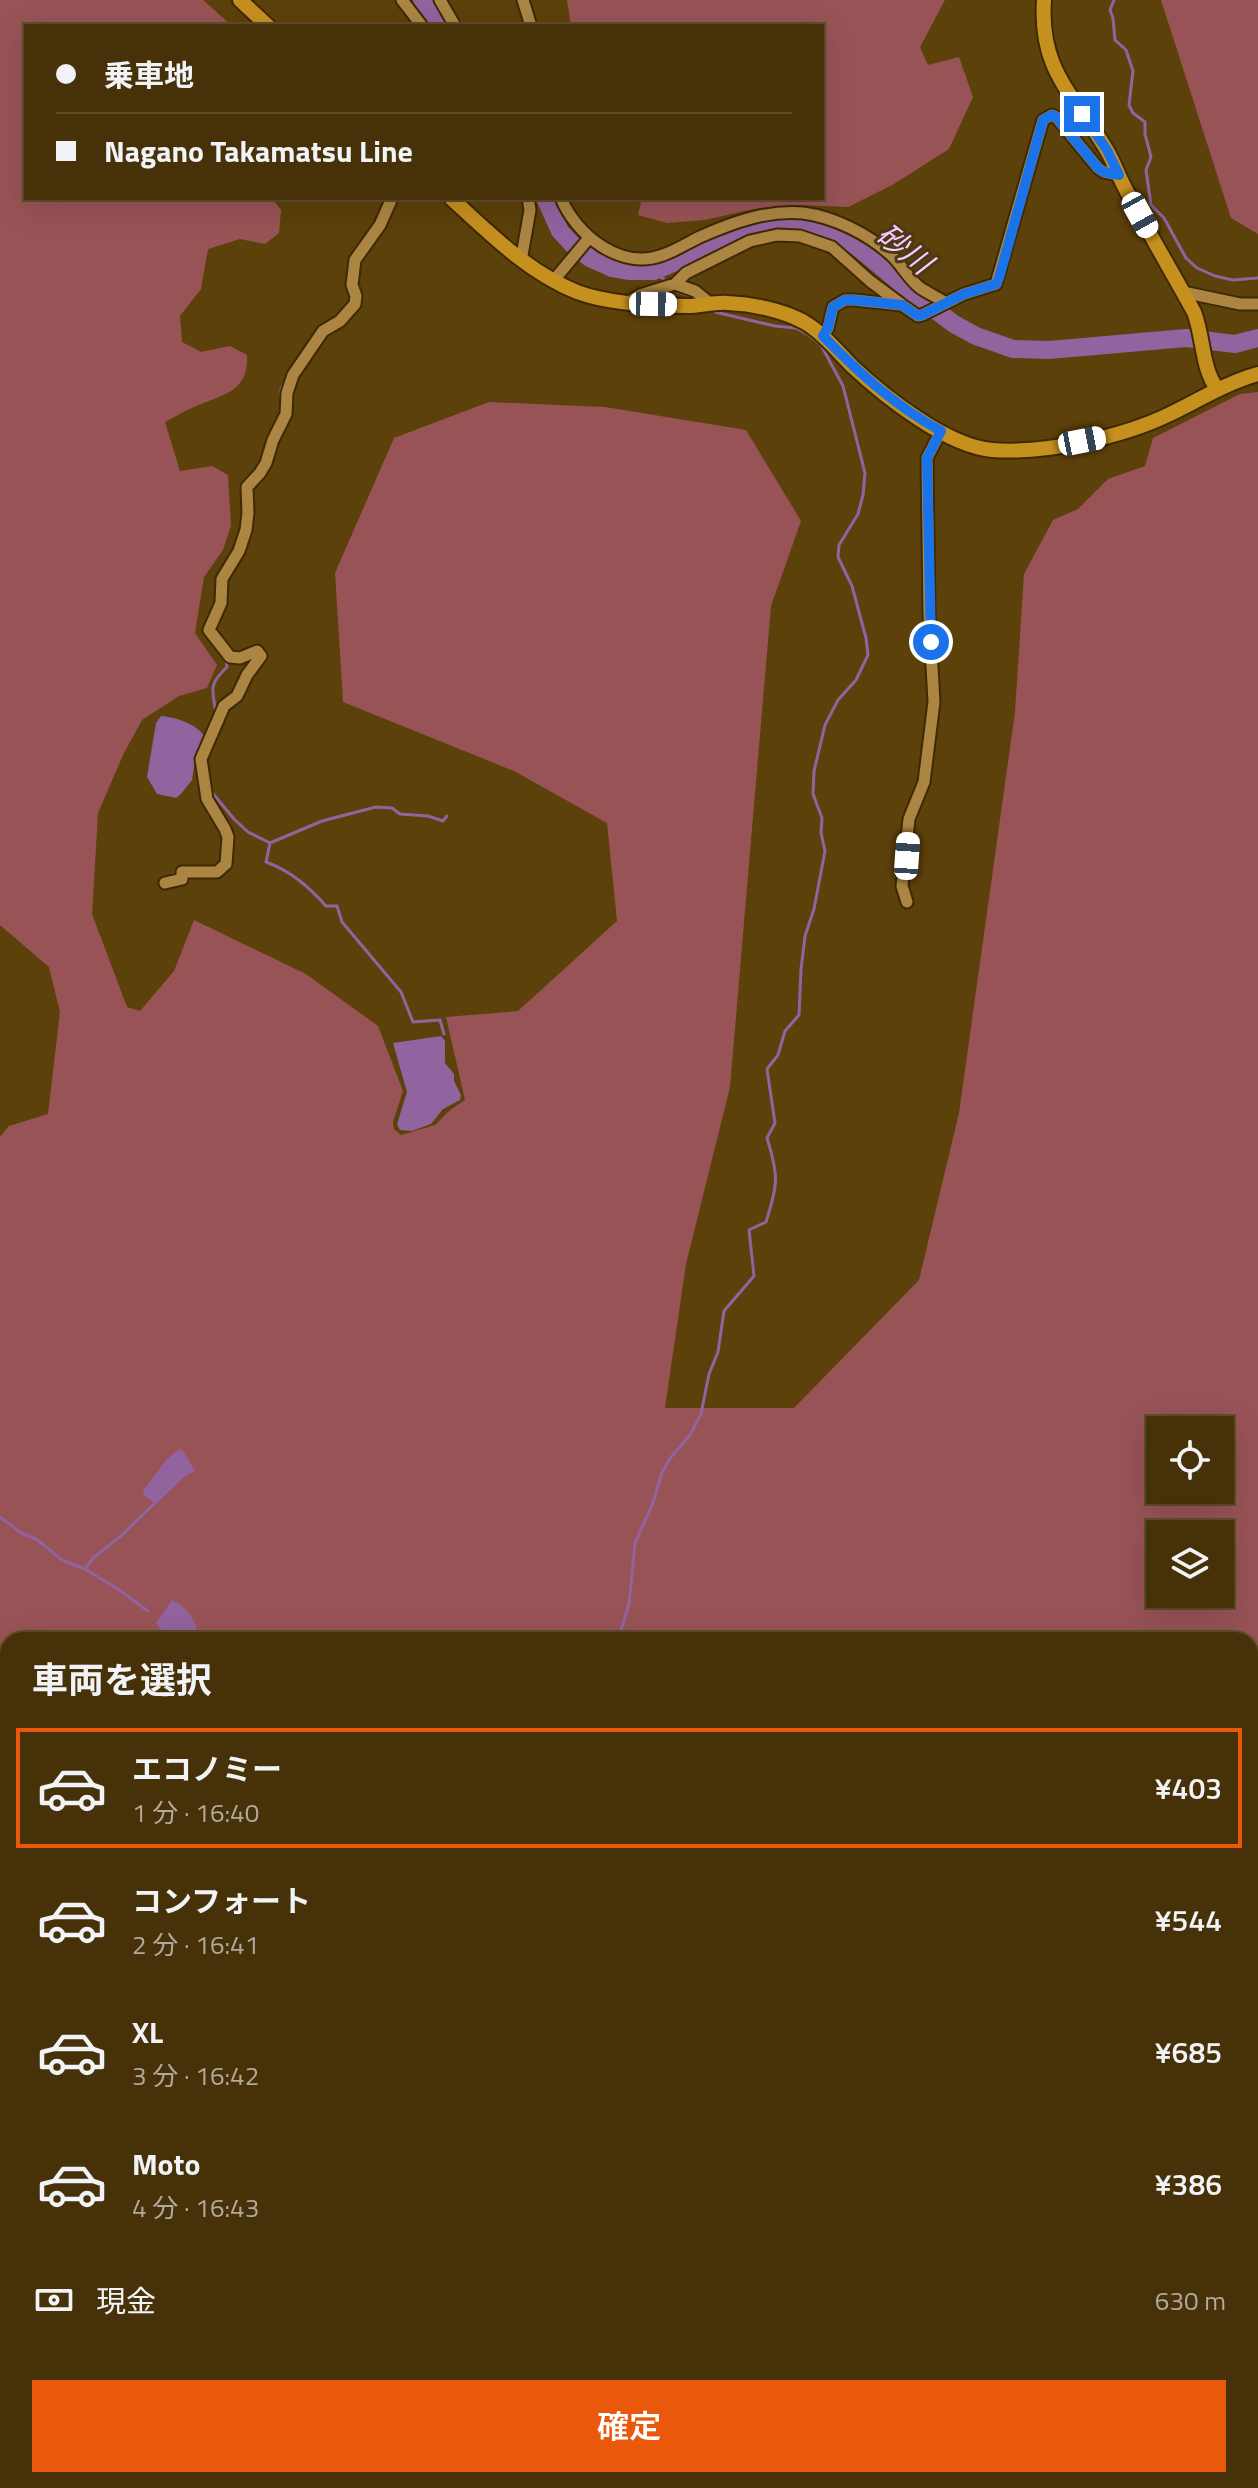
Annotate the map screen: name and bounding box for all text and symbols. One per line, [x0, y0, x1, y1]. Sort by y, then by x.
text: 乗車地 [104, 52, 194, 98]
route end [1064, 96, 1100, 132]
text: Nagano Takamatsu Line [104, 128, 413, 174]
car [1118, 188, 1162, 242]
water label: 砂川 [867, 212, 945, 287]
car [629, 292, 677, 316]
car [1056, 425, 1108, 457]
route start [913, 624, 949, 660]
car [893, 831, 921, 881]
map controls [1146, 1416, 1234, 1608]
button: locate [1146, 1416, 1234, 1504]
button: layers [1146, 1520, 1234, 1608]
text: 車両を選択 [32, 1652, 212, 1707]
text: エコノミー [132, 1746, 282, 1792]
icon: car [36, 1752, 108, 1824]
text: ¥403 [1155, 1765, 1222, 1811]
text: 1 分 · 16:40 [132, 1793, 259, 1832]
text: コンフォート [132, 1878, 311, 1924]
icon: car [36, 1884, 108, 1956]
text: ¥544 [1155, 1897, 1222, 1943]
text: 2 分 · 16:41 [132, 1925, 259, 1964]
text: XL [132, 2009, 163, 2055]
icon: car [36, 2016, 108, 2088]
text: ¥685 [1155, 2029, 1222, 2075]
text: 3 分 · 16:42 [132, 2056, 259, 2095]
text: Moto [132, 2141, 200, 2187]
icon: car [36, 2148, 108, 2220]
text: ¥386 [1155, 2161, 1222, 2207]
text: 4 分 · 16:43 [132, 2188, 259, 2227]
icon: cash [32, 2278, 76, 2322]
text: 現金 [96, 2278, 156, 2324]
text: 630 m [1155, 2281, 1226, 2320]
button: 確定 [32, 2380, 1226, 2472]

